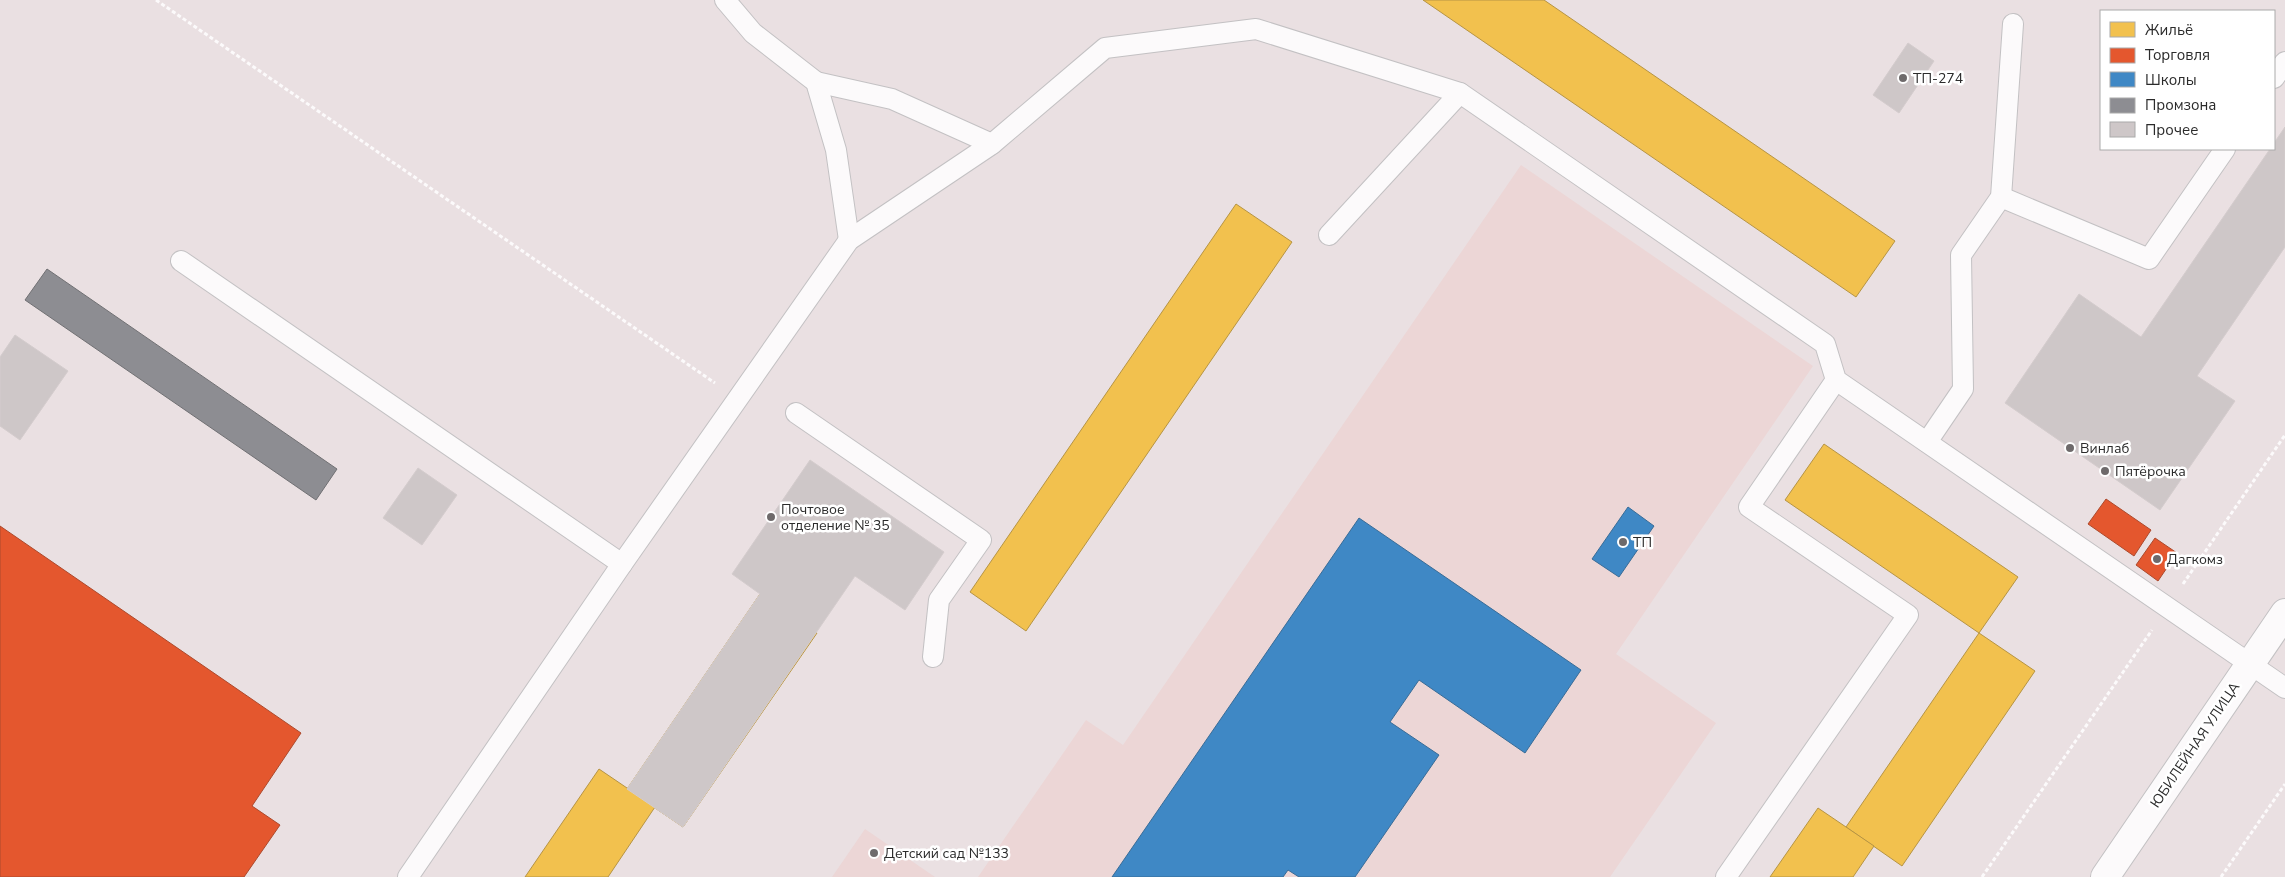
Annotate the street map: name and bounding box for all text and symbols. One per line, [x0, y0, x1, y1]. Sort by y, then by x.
legend [2100, 10, 2275, 150]
text: Жильё [2145, 20, 2193, 40]
text: Торговля [2145, 45, 2210, 65]
place label: ТП-274 [1913, 69, 1963, 88]
text: Школы [2145, 70, 2197, 90]
marker: ТП-274 [1897, 72, 1909, 84]
text: Промзона [2145, 95, 2216, 115]
text: Прочее [2145, 120, 2198, 140]
place label: Винлаб [2080, 439, 2129, 458]
marker: Винлаб [2064, 442, 2076, 454]
place label: Пятёрочка [2115, 462, 2186, 481]
marker: Пятёрочка [2099, 465, 2111, 477]
place label: Почтовое отделение № 35 [781, 500, 890, 535]
marker: Почтовое отделение № 35 [765, 511, 777, 523]
place label: ТП [1633, 533, 1652, 552]
marker: ТП [1617, 536, 1629, 548]
place label: Дагкомз [2167, 550, 2223, 569]
marker: Дагкомз [2151, 553, 2163, 565]
street label: ЮБИЛЕЙНАЯ УЛИЦА [2146, 679, 2244, 811]
place label: Детский сад №133 [884, 844, 1009, 863]
marker: Детский сад №133 [868, 847, 880, 859]

